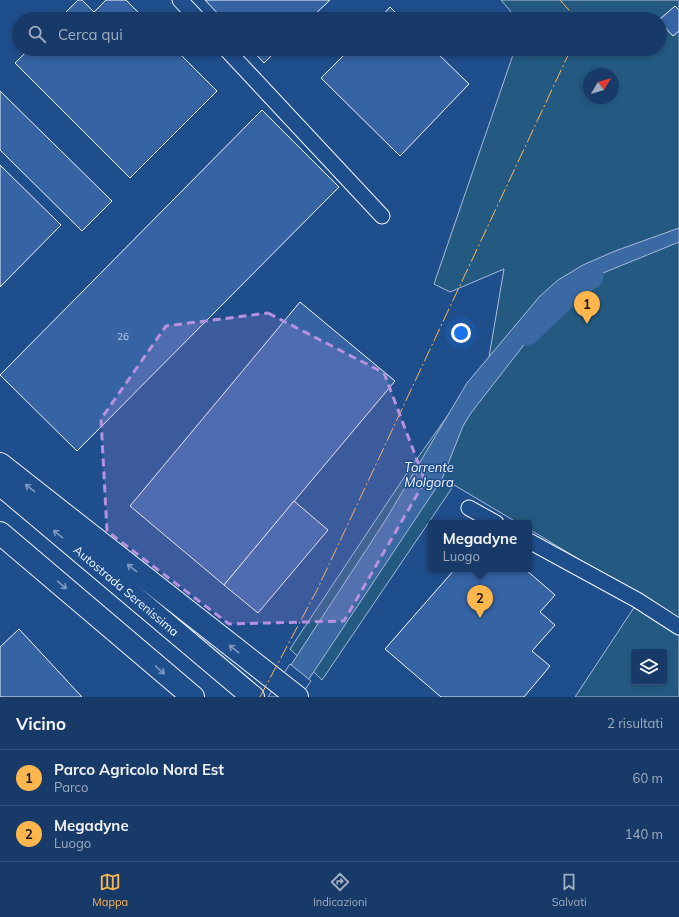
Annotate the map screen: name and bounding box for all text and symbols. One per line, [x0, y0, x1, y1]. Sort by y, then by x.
search box [12, 12, 667, 56]
icon: search [26, 23, 48, 45]
text: Cerca qui [58, 25, 123, 44]
north arrow [583, 68, 619, 104]
pin: 1 [574, 291, 600, 324]
your location [451, 323, 471, 343]
house number: 26 [117, 330, 129, 343]
water label: Torrente Molgora [404, 459, 454, 490]
one-way arrow [24, 483, 35, 492]
popup [428, 520, 532, 572]
one-way arrow [53, 529, 64, 538]
text: Megadyne [443, 529, 517, 548]
street label: Autostrada Serenissima [71, 542, 182, 639]
text: Luogo [443, 548, 480, 564]
one-way arrow [126, 564, 137, 573]
one-way arrow [56, 581, 67, 590]
pin: 2 [467, 585, 493, 618]
one-way arrow [228, 644, 239, 653]
map controls [631, 649, 667, 685]
button: layers [631, 649, 667, 685]
one-way arrow [155, 665, 166, 674]
text: Vicino [16, 713, 66, 734]
text: 2 risultati [607, 715, 663, 731]
text: Parco Agricolo Nord Est [54, 760, 224, 779]
text: 1 [25, 770, 33, 786]
text: 60 m [633, 770, 663, 786]
text: Parco [54, 779, 88, 795]
text: Megadyne [54, 816, 129, 835]
text: 2 [25, 826, 33, 842]
text: 140 m [625, 826, 663, 842]
text: Luogo [54, 835, 91, 851]
tab: Mappa [92, 871, 128, 909]
tab: Indicazioni [313, 871, 367, 909]
tab: Salvati [552, 871, 587, 909]

